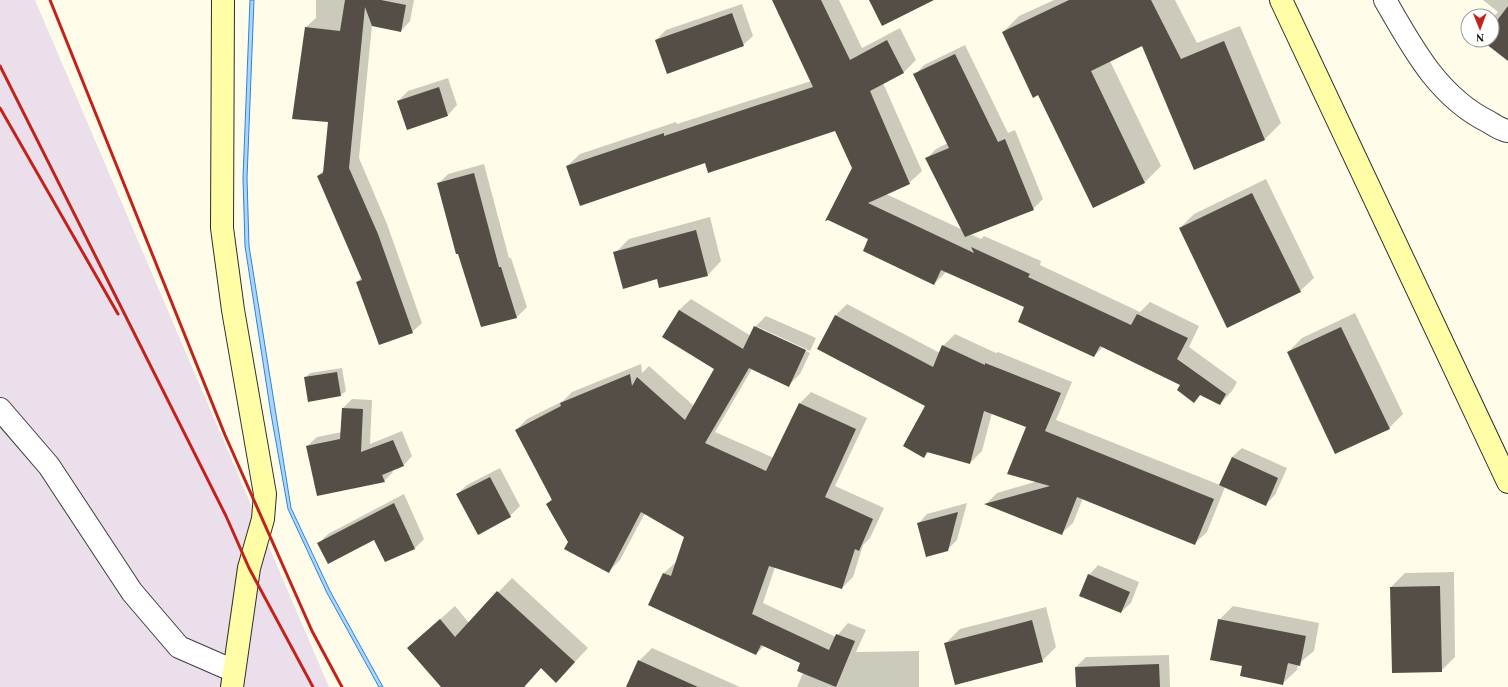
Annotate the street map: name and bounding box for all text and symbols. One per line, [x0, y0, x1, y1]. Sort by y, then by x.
north arrow [1460, 8, 1500, 48]
text: N [1476, 32, 1484, 44]

